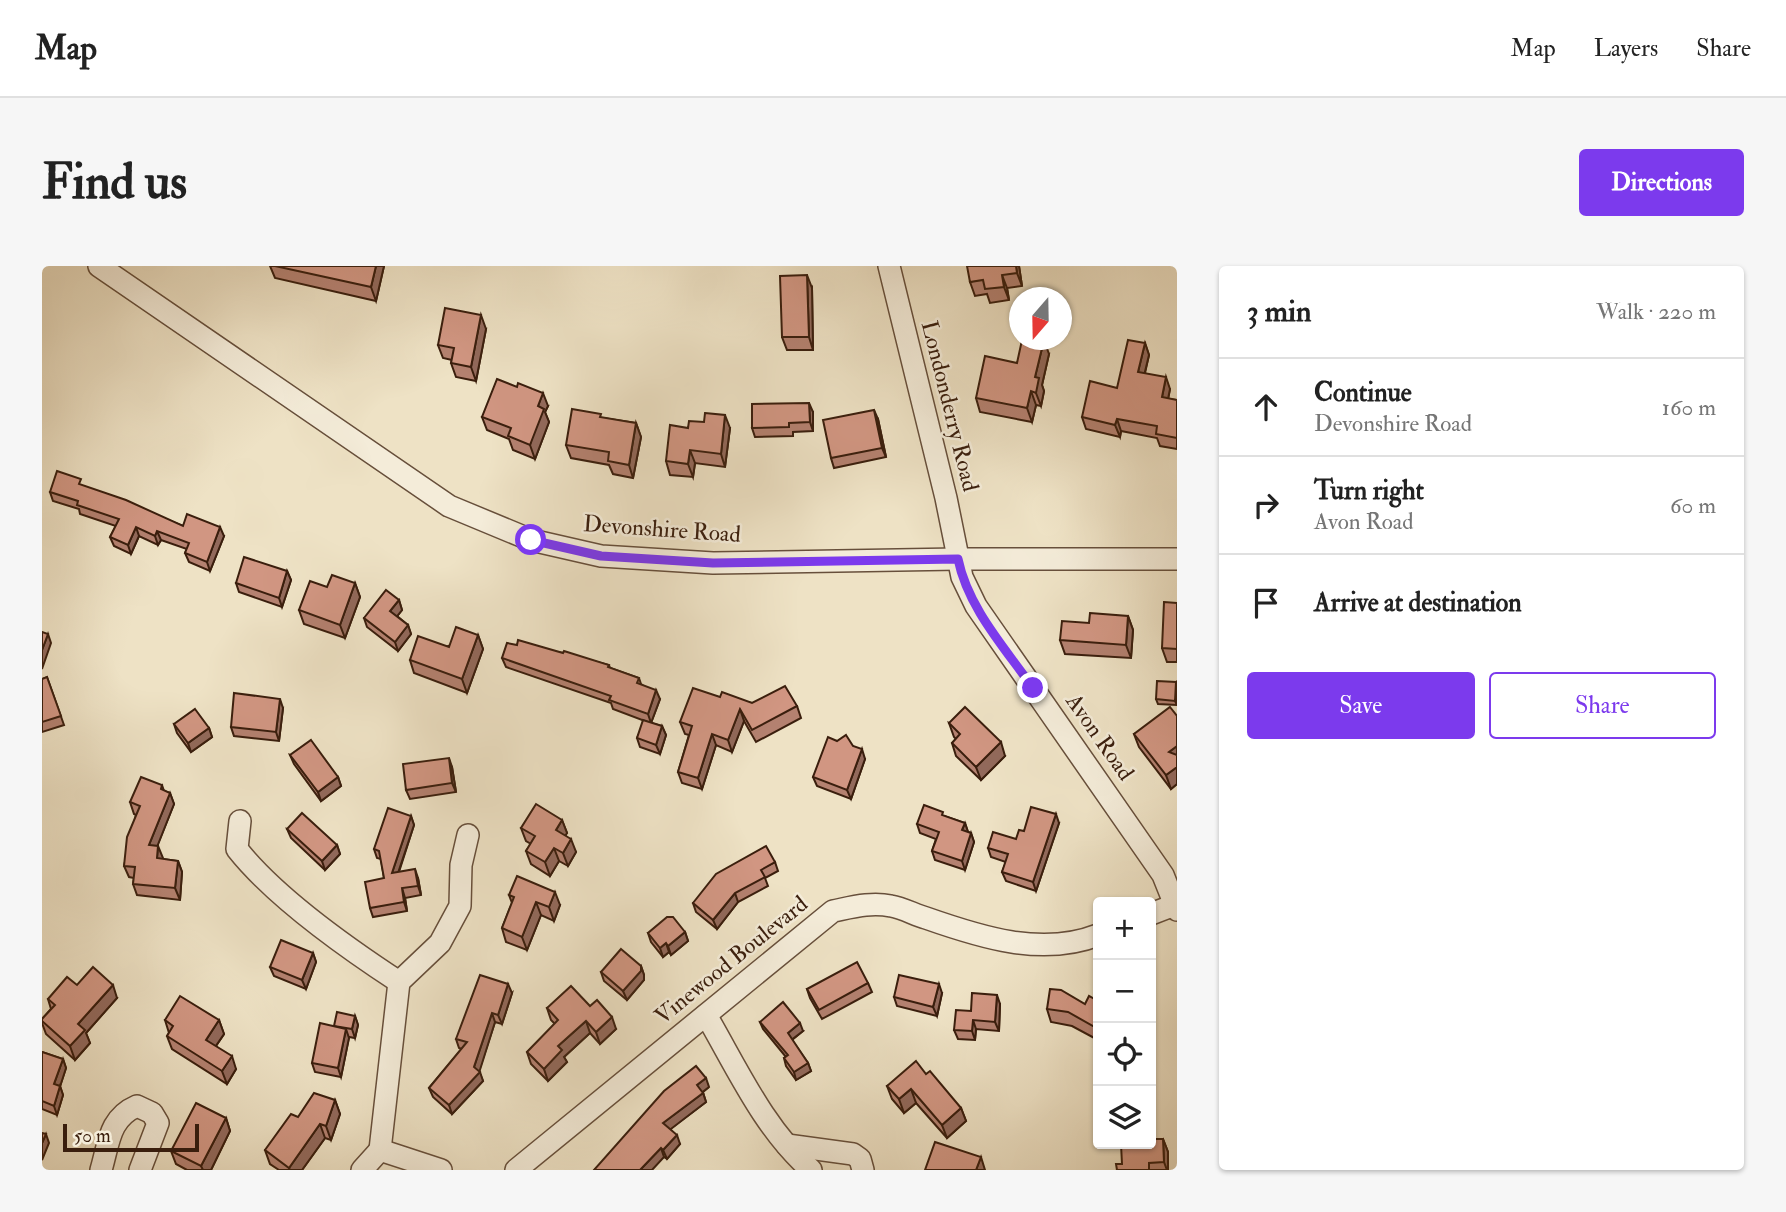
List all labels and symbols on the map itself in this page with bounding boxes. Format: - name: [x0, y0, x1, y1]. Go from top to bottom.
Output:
- north arrow: [1009, 287, 1072, 350]
- street label: Londonderry Road: [915, 318, 985, 494]
- street label: Devonshire Road: [582, 509, 742, 549]
- route start: [515, 524, 546, 555]
- route end: [1017, 672, 1048, 703]
- street label: Avon Road: [1059, 687, 1140, 786]
- street label: Vinewood Boulevard: [649, 889, 813, 1031]
- scale bar: [63, 1121, 200, 1153]

